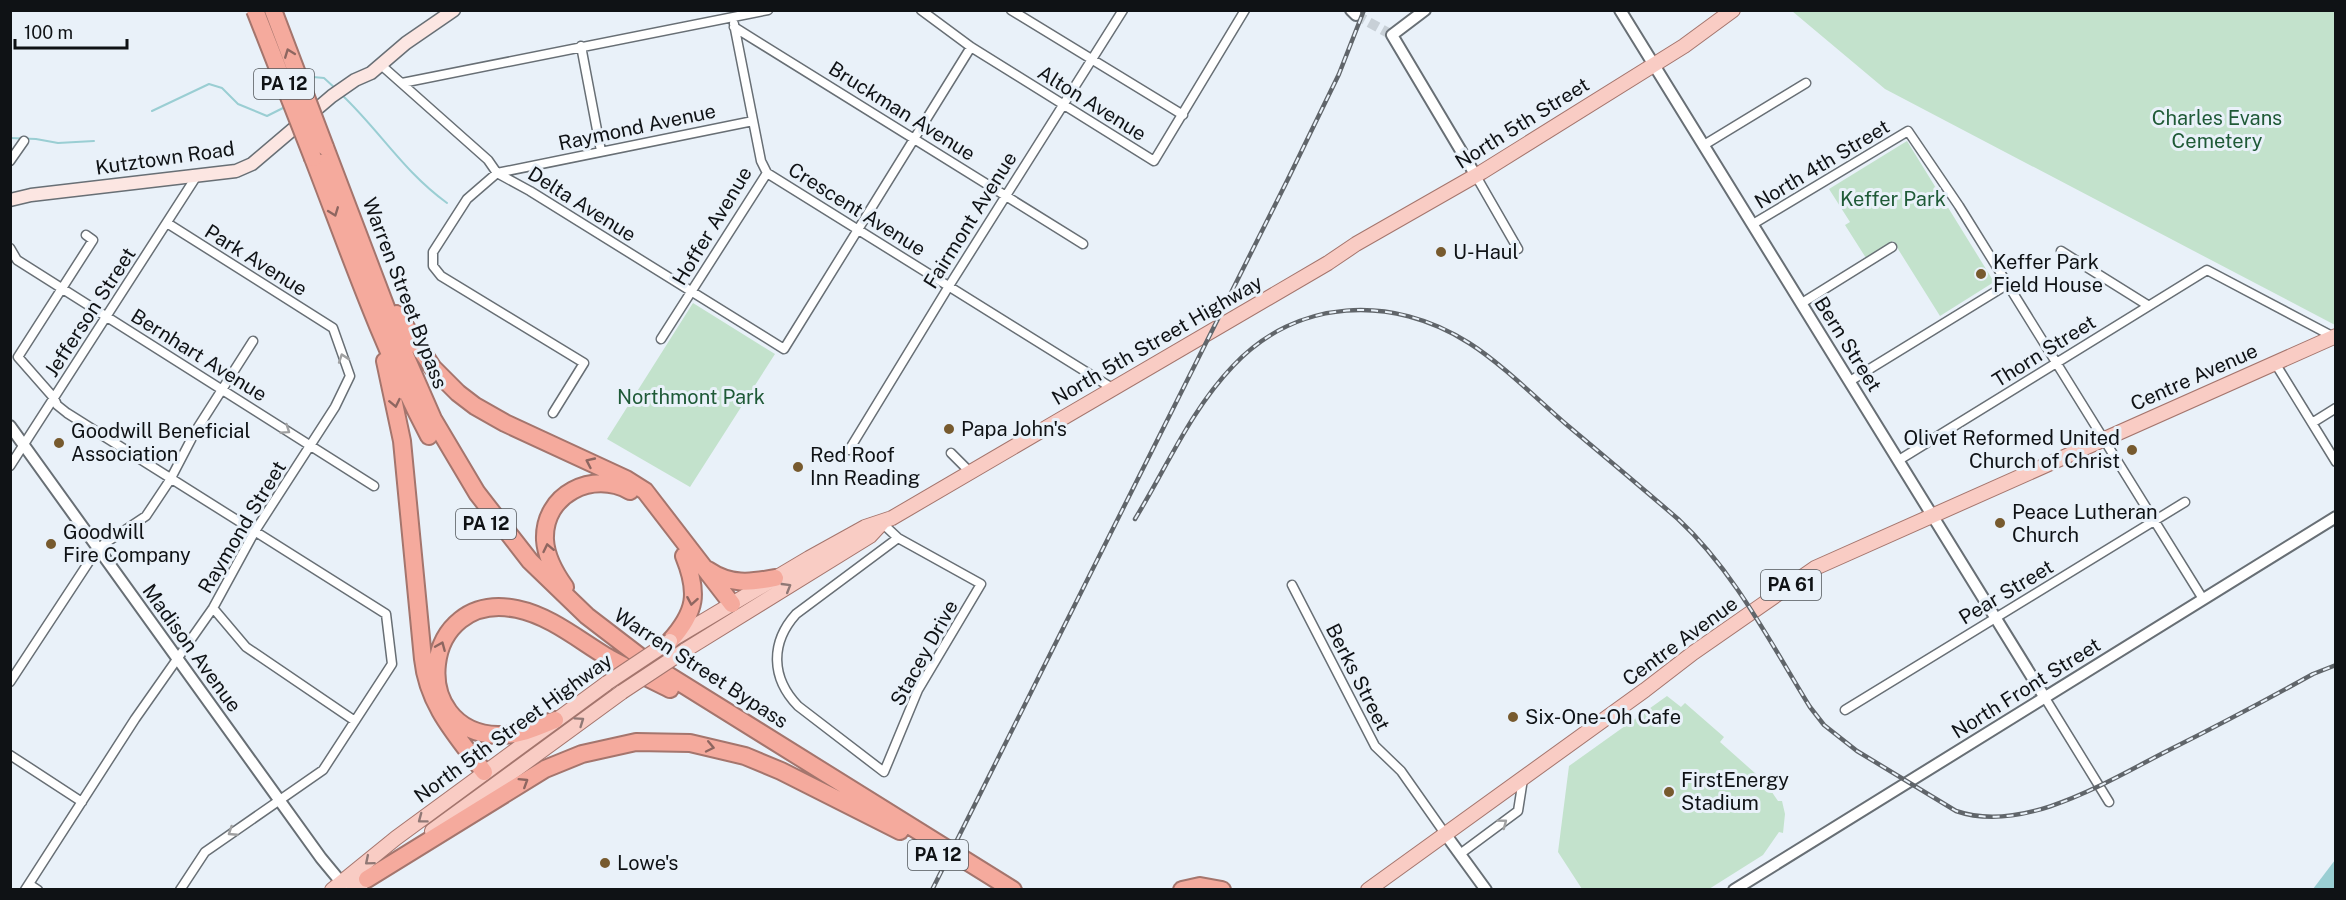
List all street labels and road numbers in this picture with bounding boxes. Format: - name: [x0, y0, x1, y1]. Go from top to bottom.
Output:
- street label: Bruckman Avenue: [824, 56, 980, 166]
- street label: Alton Avenue: [1033, 60, 1151, 146]
- road number: PA 12: [254, 69, 314, 99]
- street label: North 5th Street: [1451, 72, 1593, 174]
- street label: Raymond Avenue: [556, 99, 718, 155]
- street label: North 4th Street: [1750, 114, 1894, 214]
- street label: Kutztown Road: [94, 136, 236, 180]
- street label: Fairmont Avenue: [918, 147, 1022, 293]
- street label: Crescent Avenue: [784, 157, 930, 261]
- street label: Delta Avenue: [524, 161, 640, 247]
- street label: Hoffer Avenue: [667, 162, 757, 290]
- street label: Warren Street Bypass: [357, 194, 453, 392]
- street label: Park Avenue: [200, 219, 312, 301]
- street label: Jefferson Street: [39, 243, 141, 381]
- street label: North 5th Street Highway: [1048, 270, 1267, 410]
- street label: Bern Street: [1809, 292, 1887, 396]
- street label: Bernhart Avenue: [127, 304, 271, 406]
- street label: Thorn Street: [1988, 310, 2100, 392]
- street label: Centre Avenue: [2127, 338, 2261, 416]
- street label: Raymond Street: [193, 456, 291, 598]
- road number: PA 12: [456, 509, 516, 539]
- street label: Pear Street: [1954, 554, 2058, 630]
- road number: PA 61: [1761, 570, 1821, 600]
- street label: Madison Avenue: [138, 579, 246, 717]
- street label: Centre Avenue: [1618, 591, 1742, 691]
- street label: Stacey Drive: [885, 596, 963, 710]
- street label: Warren Street Bypass: [609, 603, 793, 733]
- street label: Berks Street: [1321, 619, 1395, 735]
- street label: North Front Street: [1947, 633, 2105, 743]
- street label: North 5th Street Highway: [409, 648, 617, 808]
- road number: PA 12: [908, 840, 968, 870]

